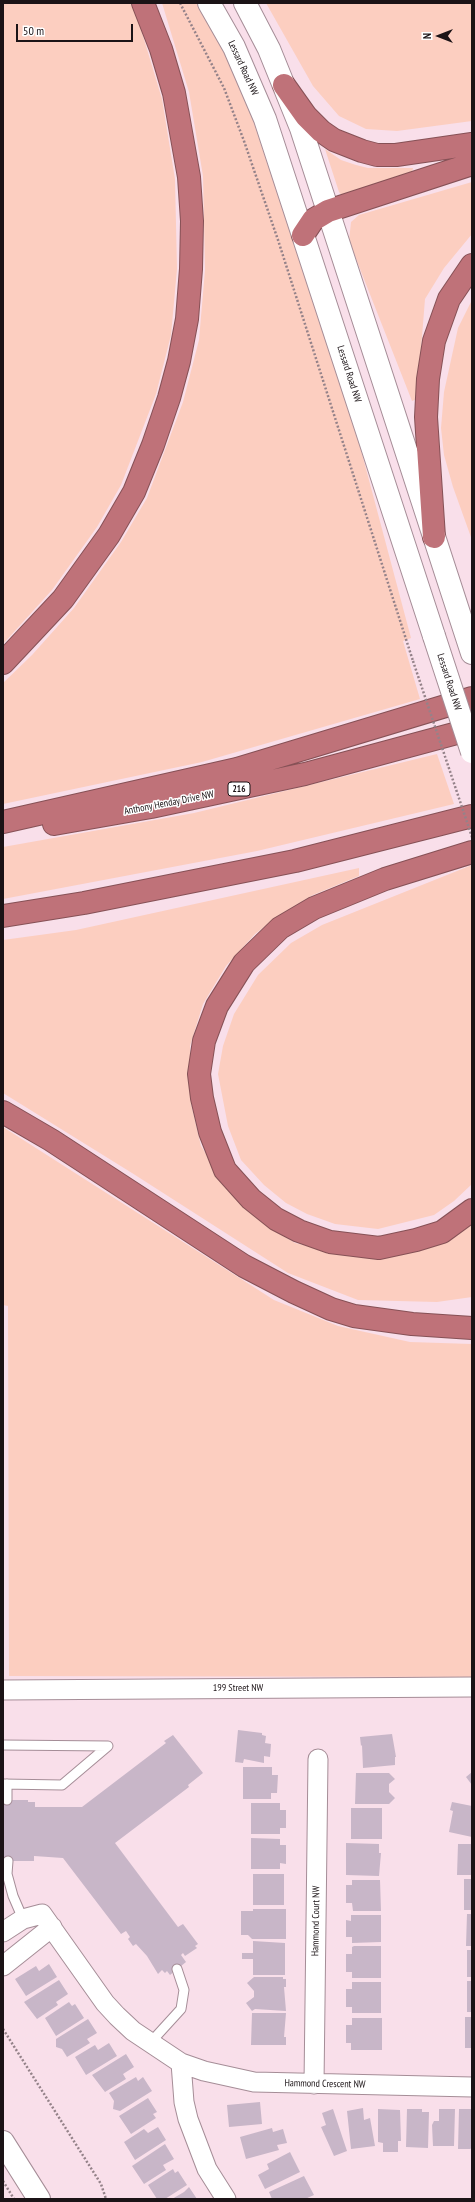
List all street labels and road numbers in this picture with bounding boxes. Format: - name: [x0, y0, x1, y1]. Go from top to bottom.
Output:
- street label: Lessard Road NW: [225, 39, 261, 97]
- street label: Lessard Road NW: [334, 344, 364, 404]
- street label: Lessard Road NW: [434, 652, 464, 712]
- road number: 216: [228, 782, 250, 796]
- street label: Anthony Henday Drive NW: [123, 788, 215, 818]
- street label: 199 Street NW: [213, 1682, 263, 1694]
- street label: Hammond Court NW: [309, 1886, 323, 1956]
- street label: Hammond Crescent NW: [284, 2077, 366, 2091]

